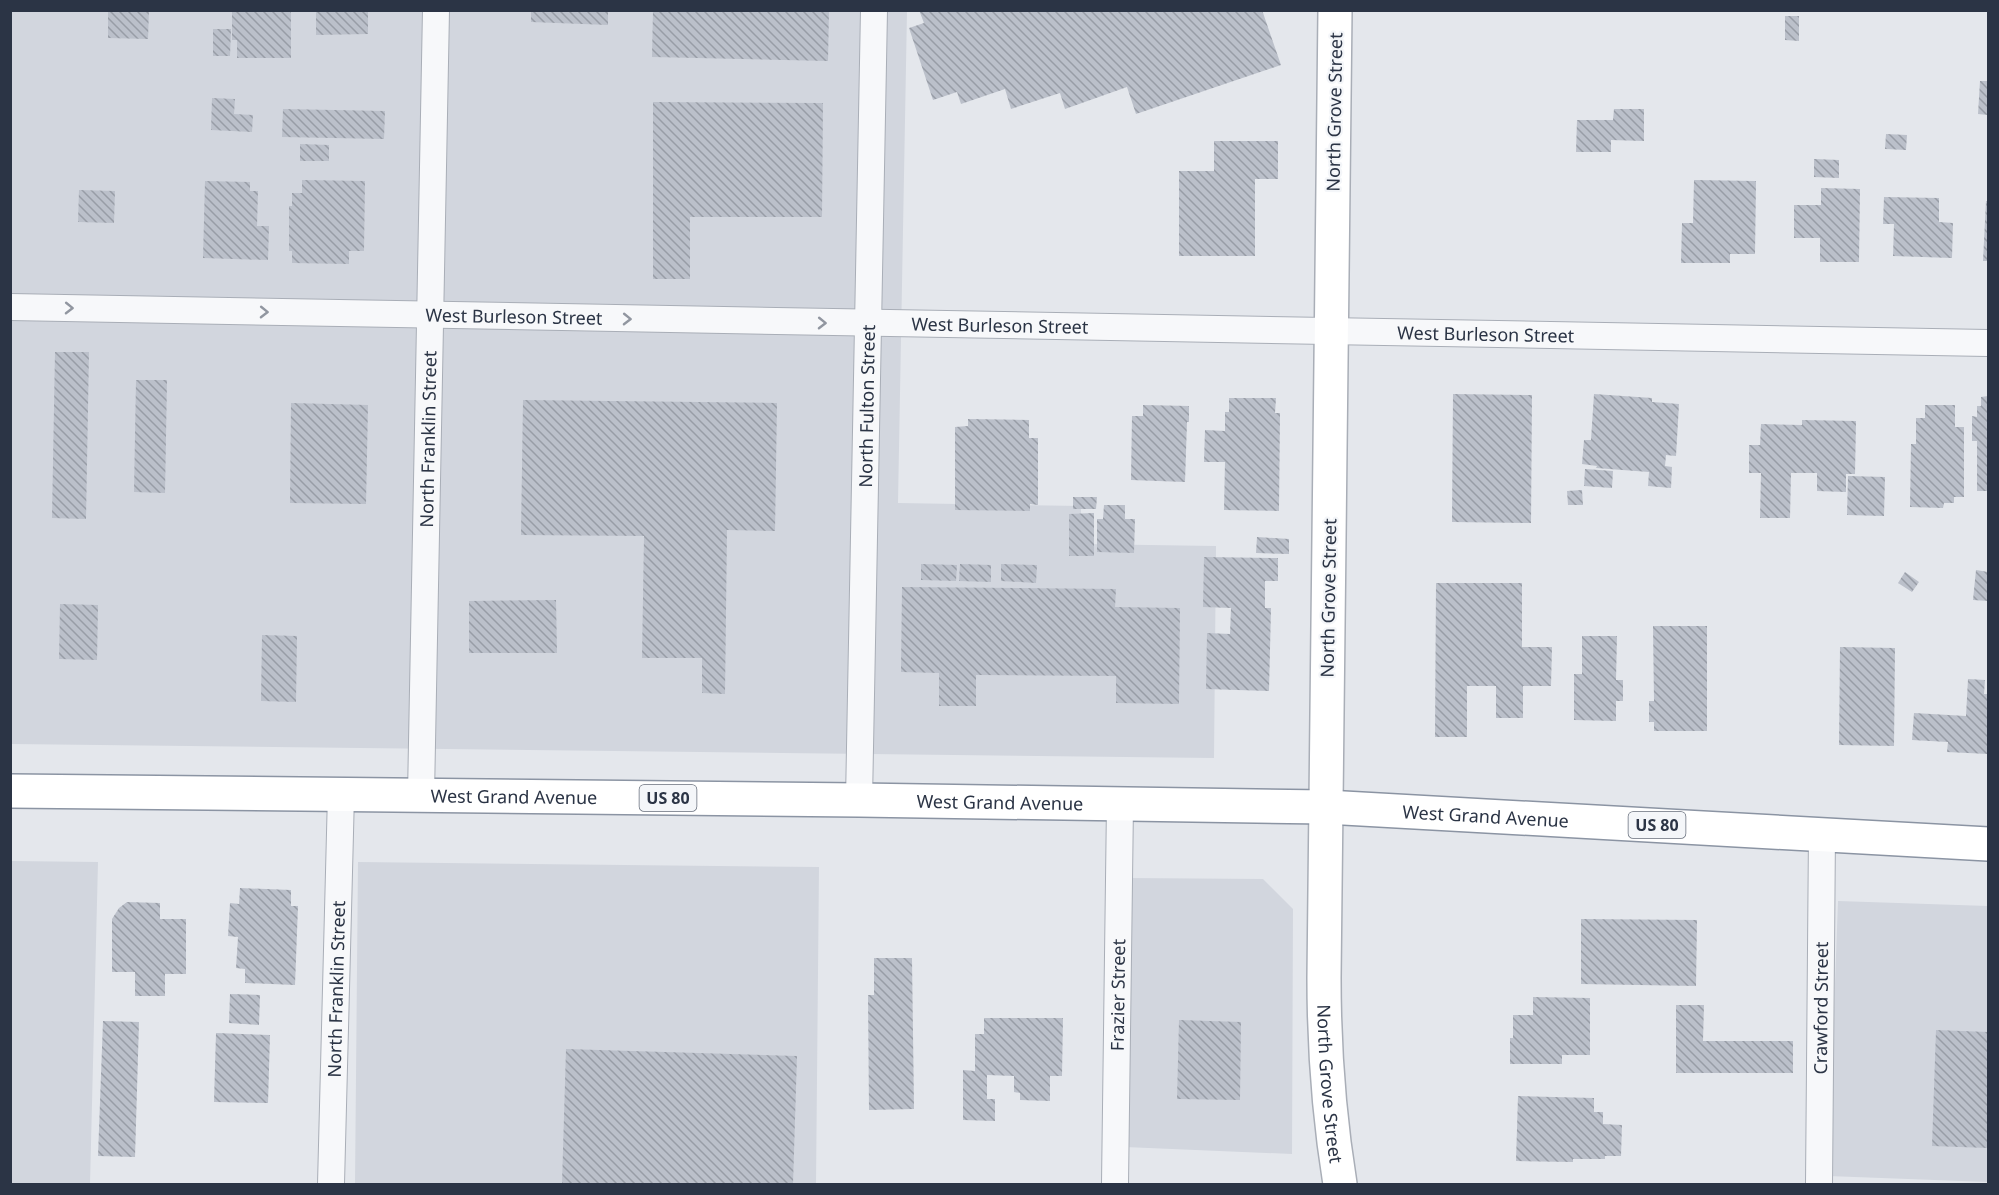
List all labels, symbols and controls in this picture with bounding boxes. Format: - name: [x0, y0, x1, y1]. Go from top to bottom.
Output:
- street label: North Grove Street: [1321, 32, 1347, 192]
- one-way arrow: [64, 302, 73, 314]
- street label: West Burleson Street: [425, 303, 603, 330]
- one-way arrow: [259, 306, 268, 318]
- street label: West Burleson Street: [911, 311, 1089, 339]
- one-way arrow: [622, 313, 631, 325]
- one-way arrow: [817, 316, 826, 329]
- street label: West Burleson Street: [1397, 320, 1575, 347]
- street label: North Fulton Street: [853, 324, 880, 488]
- street label: North Franklin Street: [414, 350, 441, 528]
- street label: North Grove Street: [1315, 518, 1341, 678]
- street label: West Grand Avenue: [430, 783, 597, 809]
- road number: US 80: [640, 785, 696, 811]
- street label: West Grand Avenue: [916, 789, 1083, 815]
- street label: West Grand Avenue: [1402, 799, 1570, 833]
- road number: US 80: [1628, 812, 1686, 838]
- street label: North Franklin Street: [322, 900, 350, 1078]
- street label: Frazier Street: [1105, 938, 1130, 1051]
- street label: Crawford Street: [1808, 941, 1833, 1075]
- street label: North Grove Street: [1312, 1004, 1349, 1165]

